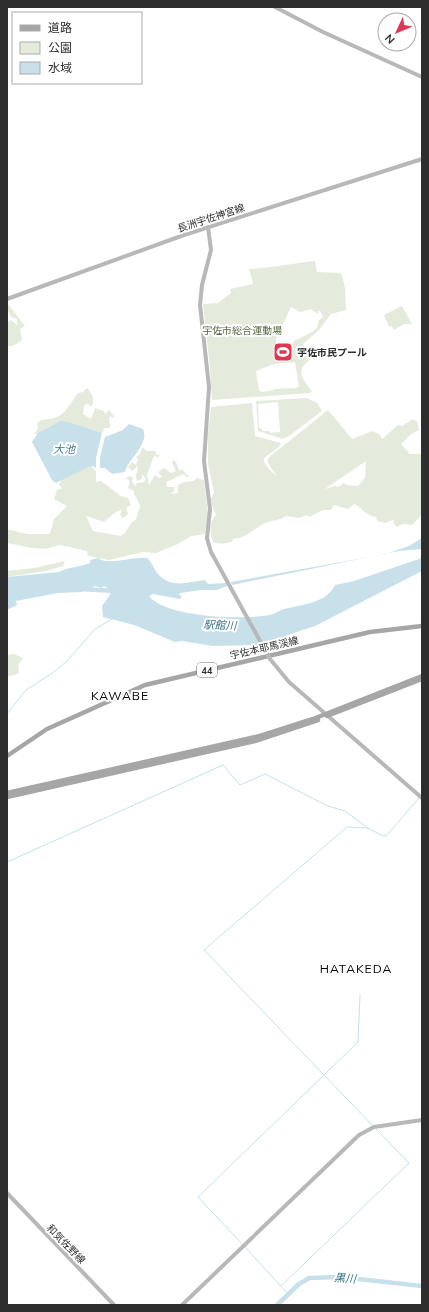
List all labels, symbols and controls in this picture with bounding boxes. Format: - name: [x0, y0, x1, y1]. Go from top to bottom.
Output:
- legend: [12, 12, 142, 84]
- north arrow: [377, 12, 417, 52]
- text: 道路: [48, 20, 72, 35]
- text: N: [382, 31, 398, 47]
- text: 公園: [48, 40, 72, 55]
- text: 水域: [48, 60, 72, 75]
- street label: 長洲宇佐神宮線: [176, 201, 246, 235]
- park label: 宇佐市総合運動場: [202, 324, 282, 337]
- sports icon: 宇佐市民プール: [272, 341, 294, 363]
- place label: 宇佐市民プール: [297, 346, 367, 359]
- water label: 大池: [53, 442, 76, 456]
- water label: 駅館川: [203, 617, 238, 633]
- street label: 宇佐本耶馬渓線: [228, 634, 300, 662]
- road number: 44: [197, 663, 217, 677]
- district label: KAWABE: [91, 688, 149, 703]
- district label: HATAKEDA: [320, 961, 392, 976]
- street label: 和気佐野線: [44, 1222, 88, 1266]
- water label: 黒川: [334, 1270, 357, 1286]

